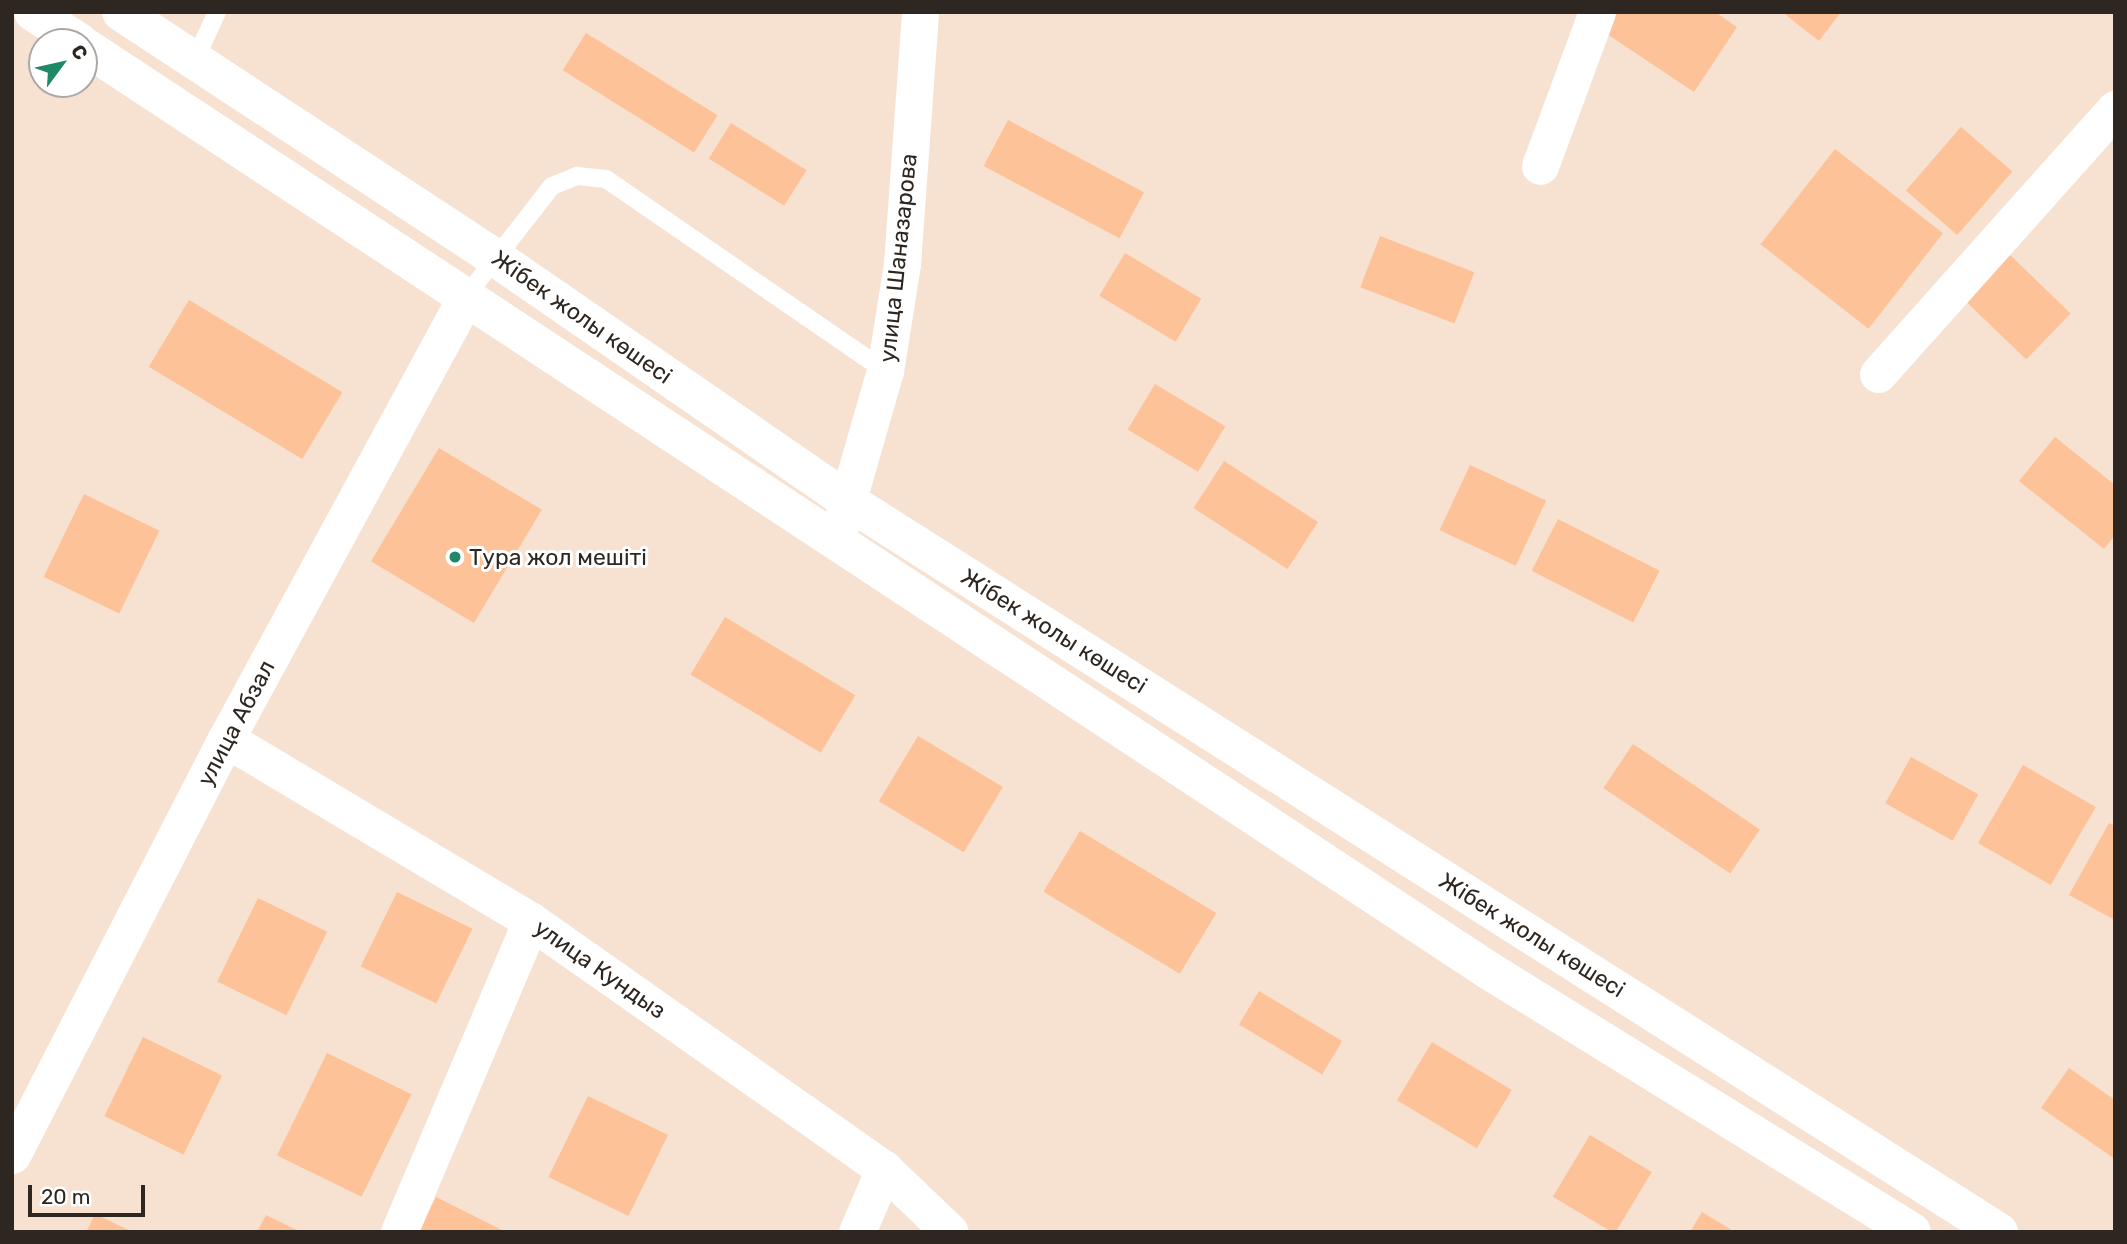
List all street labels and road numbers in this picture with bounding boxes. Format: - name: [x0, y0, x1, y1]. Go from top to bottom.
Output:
- street label: улица Шаназарова: [873, 152, 923, 364]
- street label: Жібек жолы көшесі: [486, 244, 678, 390]
- street label: Жібек жолы көшесі: [956, 563, 1152, 699]
- street label: улица Абзал: [191, 655, 281, 791]
- street label: Жібек жолы көшесі: [1434, 867, 1630, 1003]
- street label: улица Кундыз: [529, 914, 671, 1024]

